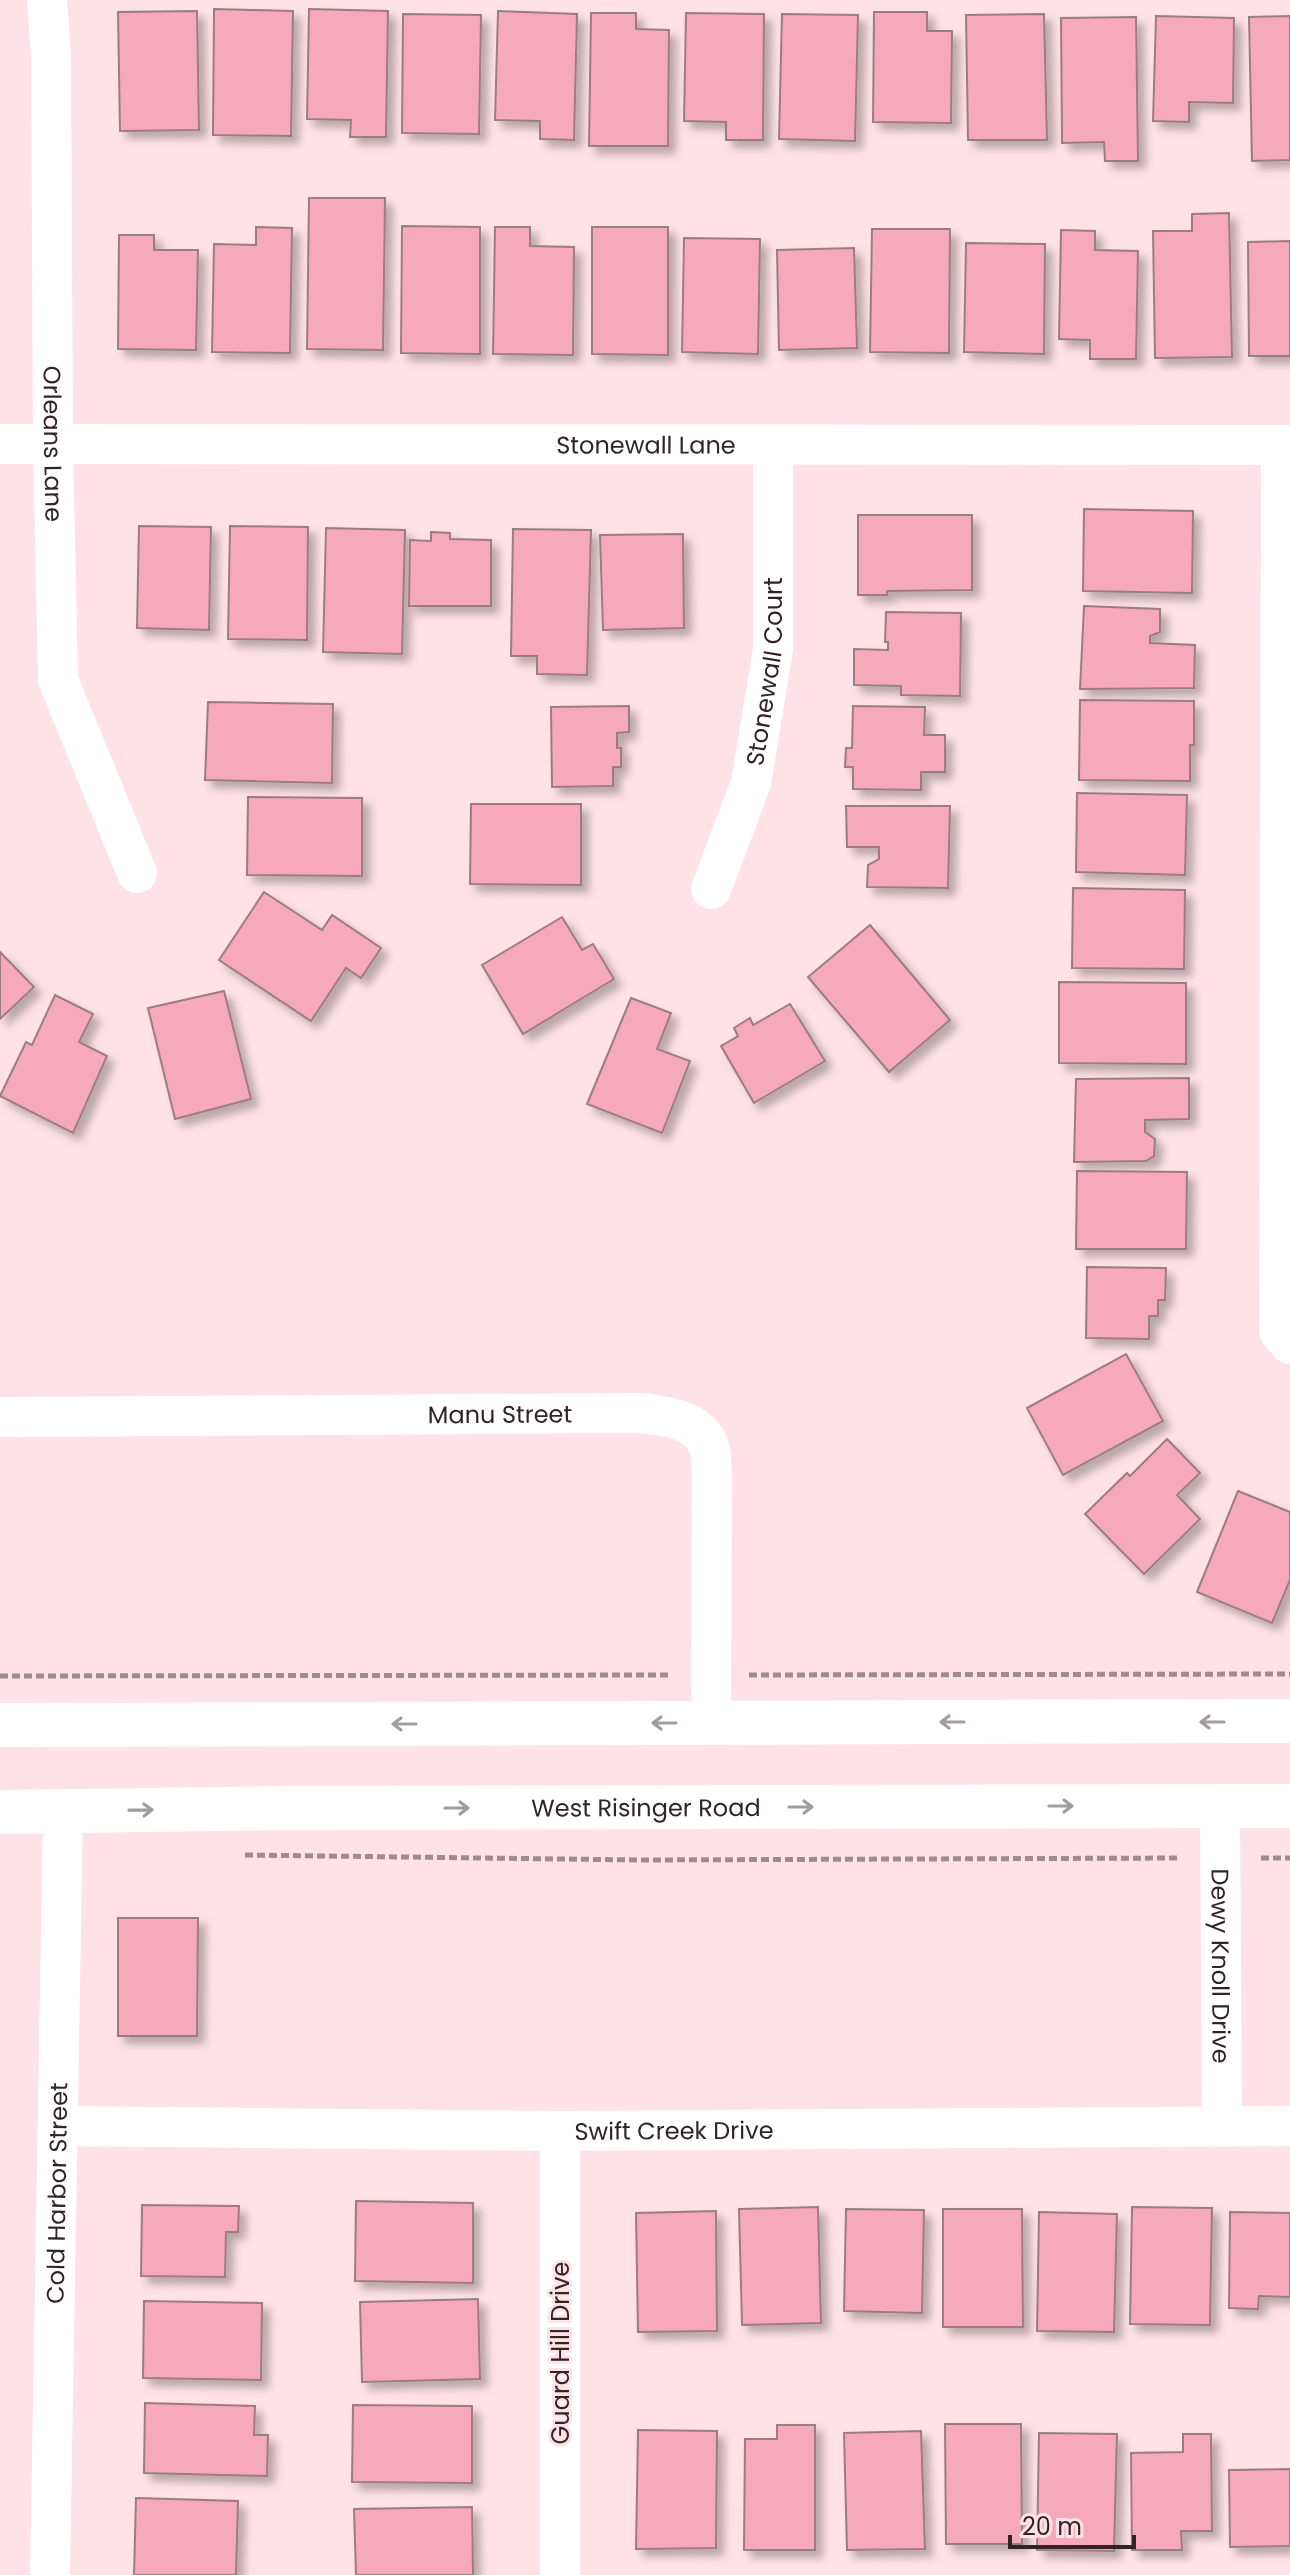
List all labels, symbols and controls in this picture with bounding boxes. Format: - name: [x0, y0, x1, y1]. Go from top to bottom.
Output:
- street label: Orleans Lane: [36, 366, 71, 522]
- street label: Stonewall Lane: [556, 428, 736, 461]
- street label: Stonewall Court: [738, 577, 790, 768]
- street label: Manu Street: [428, 1397, 572, 1431]
- one-way arrow: [939, 1714, 966, 1730]
- one-way arrow: [1199, 1714, 1226, 1730]
- one-way arrow: [651, 1715, 678, 1731]
- one-way arrow: [391, 1716, 418, 1732]
- street label: West Risinger Road: [531, 1791, 761, 1824]
- one-way arrow: [787, 1799, 814, 1815]
- one-way arrow: [1047, 1799, 1074, 1814]
- one-way arrow: [443, 1800, 470, 1816]
- one-way arrow: [127, 1802, 154, 1817]
- street label: Dewy Knoll Drive: [1204, 1868, 1238, 2064]
- street label: Cold Harbor Street: [38, 2082, 75, 2304]
- street label: Swift Creek Drive: [574, 2113, 774, 2147]
- street label: Guard Hill Drive: [544, 2262, 577, 2444]
- scale bar: [1010, 2499, 1134, 2549]
- text: 20 m: [1022, 2510, 1082, 2543]

